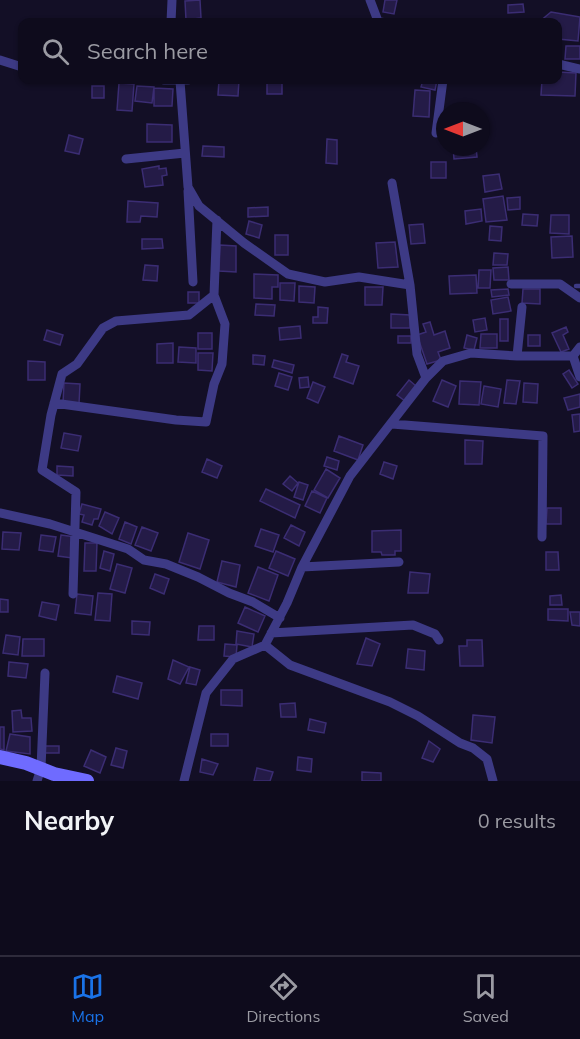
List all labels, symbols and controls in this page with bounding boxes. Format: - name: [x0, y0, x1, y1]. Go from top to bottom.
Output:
- search box: [18, 18, 562, 84]
- icon: search: [39, 35, 72, 68]
- text: Search here: [87, 37, 208, 65]
- north arrow: [436, 102, 490, 156]
- text: Nearby: [24, 804, 114, 837]
- text: 0 results: [478, 808, 556, 833]
- tab: Map: [71, 970, 104, 1026]
- tab: Directions: [246, 970, 320, 1026]
- tab: Saved: [463, 970, 509, 1026]

